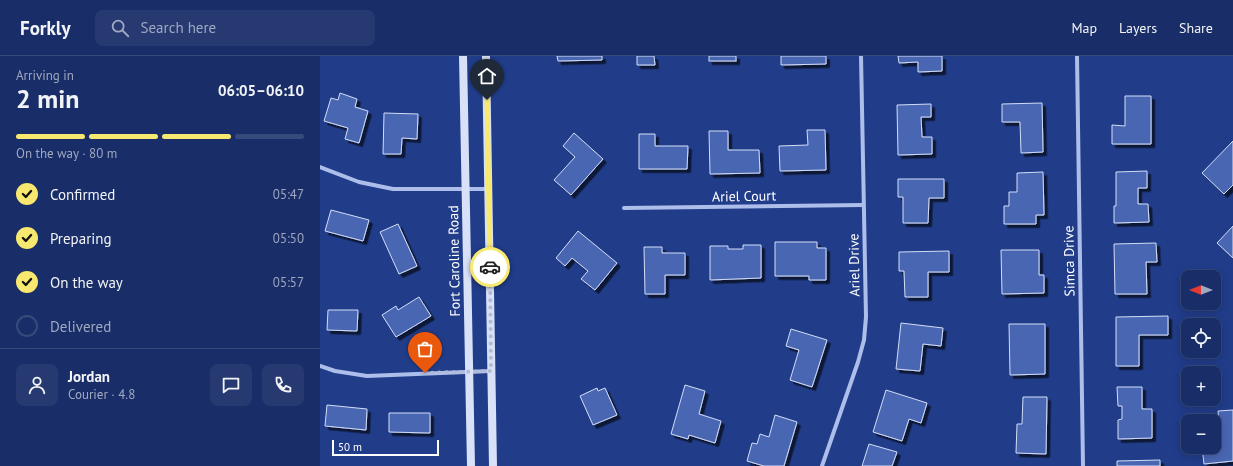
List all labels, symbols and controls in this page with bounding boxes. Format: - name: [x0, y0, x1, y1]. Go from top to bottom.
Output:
- search box: [95, 10, 375, 46]
- text: Forkly: [20, 16, 71, 40]
- icon: search: [109, 17, 131, 39]
- text: Search here: [141, 18, 216, 37]
- text: Map: [1071, 19, 1097, 37]
- text: Layers: [1119, 19, 1157, 37]
- text: Share: [1179, 19, 1213, 37]
- pin: [470, 59, 504, 100]
- icon: home: [476, 65, 498, 87]
- text: Arriving in: [16, 67, 74, 84]
- text: 06:05–06:10: [218, 81, 304, 100]
- text: 2 min: [16, 82, 79, 115]
- text: On the way · 80 m: [16, 145, 117, 162]
- icon: check: [16, 183, 38, 205]
- text: Confirmed: [50, 185, 115, 204]
- text: 05:47: [273, 186, 304, 203]
- street label: Ariel Court: [712, 186, 776, 206]
- street label: Fort Caroline Road: [444, 205, 464, 317]
- street label: Simca Drive: [1059, 225, 1079, 297]
- icon: check: [16, 227, 38, 249]
- text: Preparing: [50, 229, 112, 248]
- text: 05:50: [273, 230, 304, 247]
- street label: Ariel Drive: [844, 233, 864, 297]
- courier: [470, 247, 510, 287]
- icon: car: [479, 256, 501, 278]
- north arrow: [1181, 270, 1221, 310]
- map controls: [1181, 270, 1221, 454]
- icon: check: [16, 271, 38, 293]
- text: On the way: [50, 273, 123, 292]
- text: 05:57: [273, 274, 304, 291]
- text: Delivered: [50, 317, 111, 336]
- button: locate: [1181, 318, 1221, 358]
- pin: [408, 332, 442, 373]
- icon: bag: [414, 338, 436, 360]
- button: person: [16, 364, 58, 406]
- button: chat: [210, 364, 252, 406]
- button: phone: [262, 364, 304, 406]
- button: +: [1181, 366, 1221, 406]
- text: Jordan: [68, 367, 110, 386]
- text: Courier · 4.8: [68, 386, 135, 403]
- button: −: [1181, 414, 1221, 454]
- scale bar: [332, 438, 439, 457]
- text: 50 m: [338, 440, 362, 454]

